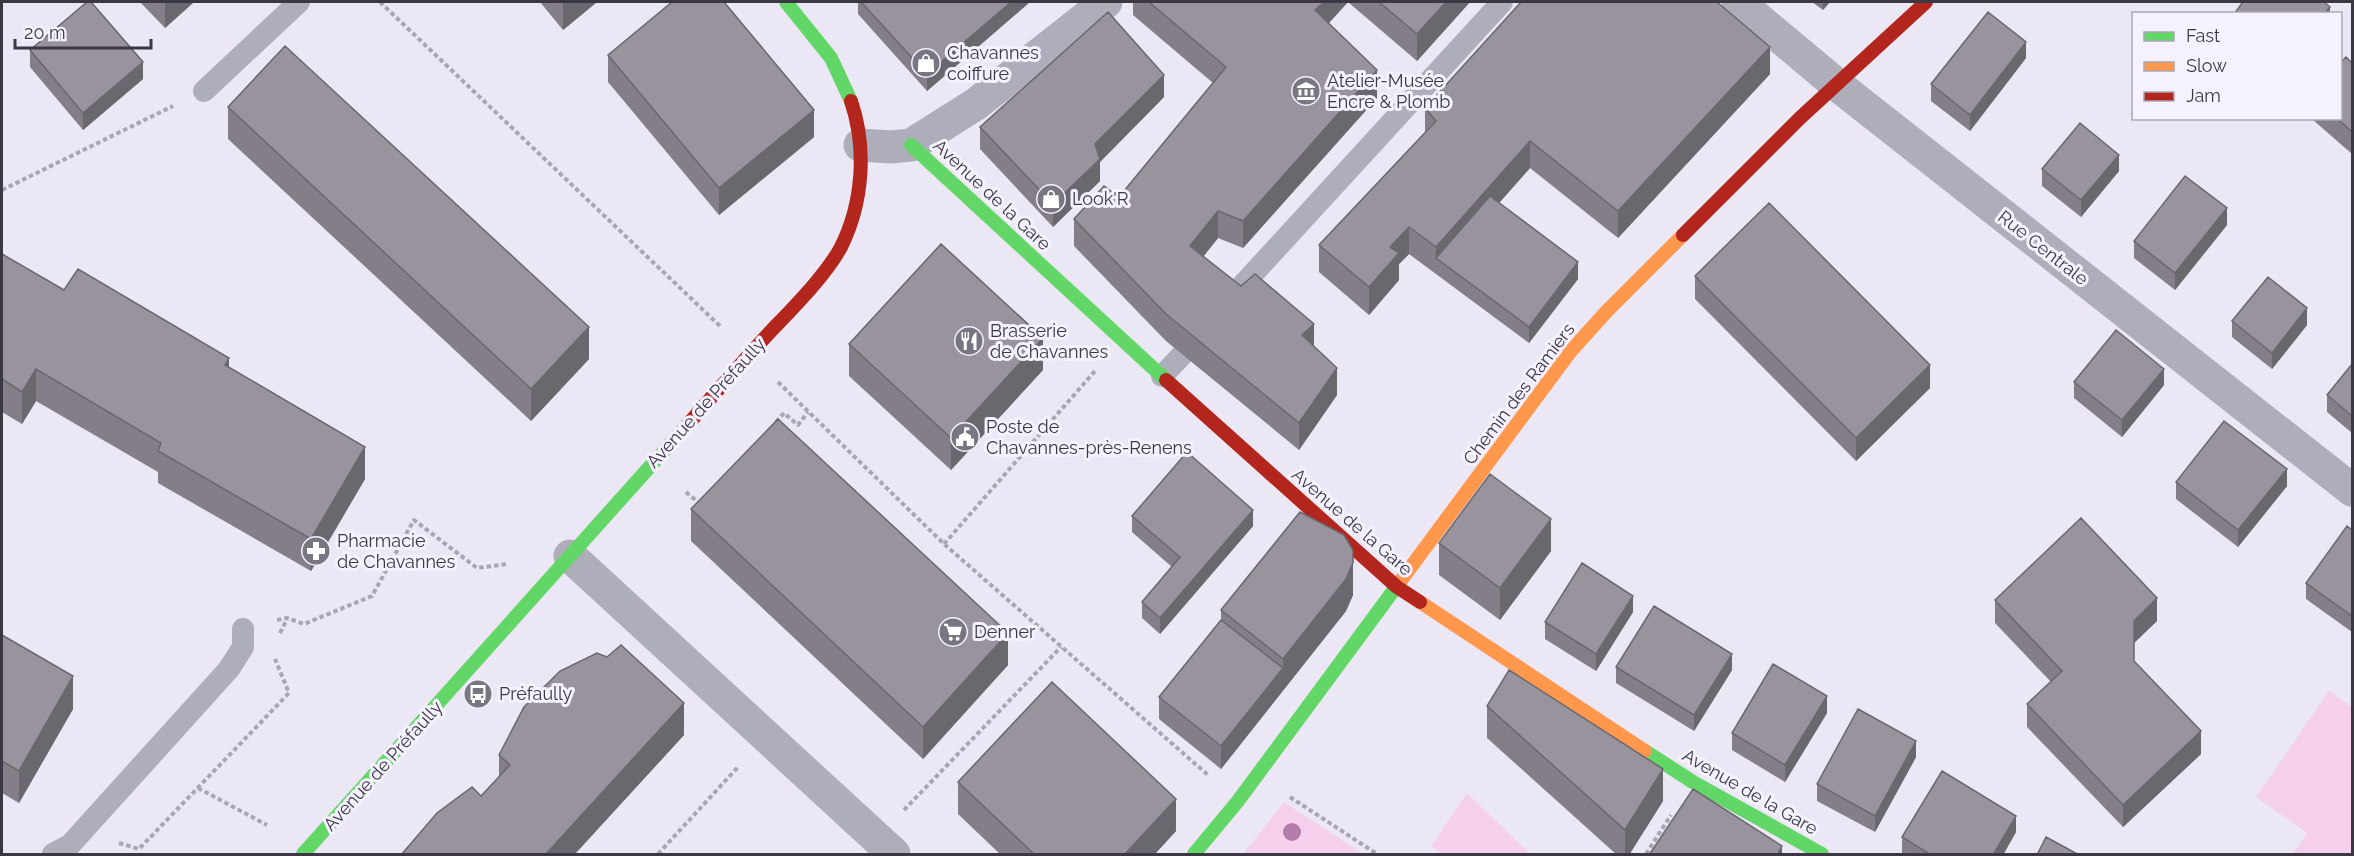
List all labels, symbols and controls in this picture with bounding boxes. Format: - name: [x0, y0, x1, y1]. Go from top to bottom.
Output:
- scale bar: [15, 12, 152, 50]
- legend: [2132, 12, 2342, 120]
- text: 20 m: [24, 22, 66, 43]
- text: Fast: [2186, 25, 2220, 46]
- place label: Chavannes coiffure: [947, 42, 1039, 84]
- shop icon: Chavannes coiffure: [910, 47, 942, 79]
- text: Slow: [2186, 55, 2227, 76]
- place label: Atelier-Musée Encre & Plomb: [1327, 70, 1450, 112]
- museum icon: Atelier-Musée Encre & Plomb: [1290, 75, 1322, 107]
- text: Jam: [2186, 85, 2221, 106]
- street label: Avenue de la Gare: [929, 135, 1056, 255]
- shop icon: Look'R: [1035, 183, 1067, 215]
- place label: Look'R: [1072, 188, 1129, 209]
- street label: Rue Centrale: [1994, 206, 2093, 290]
- street label: Chemin des Ramiers: [1459, 319, 1579, 468]
- place label: Brasserie de Chavannes: [990, 320, 1108, 362]
- restaurant icon: Brasserie de Chavannes: [953, 325, 985, 357]
- street label: Avenue de Préfaully: [642, 333, 770, 472]
- place label: Poste de Chavannes-près-Renens: [986, 416, 1192, 458]
- public building icon: Poste de Chavannes-près-Renens: [949, 421, 981, 453]
- street label: Avenue de la Gare: [1288, 464, 1417, 580]
- place label: Pharmacie de Chavannes: [337, 530, 455, 572]
- pharmacy icon: Pharmacie de Chavannes: [300, 535, 332, 567]
- supermarket icon: Denner: [937, 616, 969, 648]
- place label: Denner: [974, 621, 1036, 642]
- bus stop icon: Préfaully: [462, 678, 494, 710]
- place label: Préfaully: [499, 683, 573, 704]
- street label: Avenue de Préfaully: [319, 696, 447, 835]
- street label: Avenue de la Gare: [1679, 744, 1822, 839]

